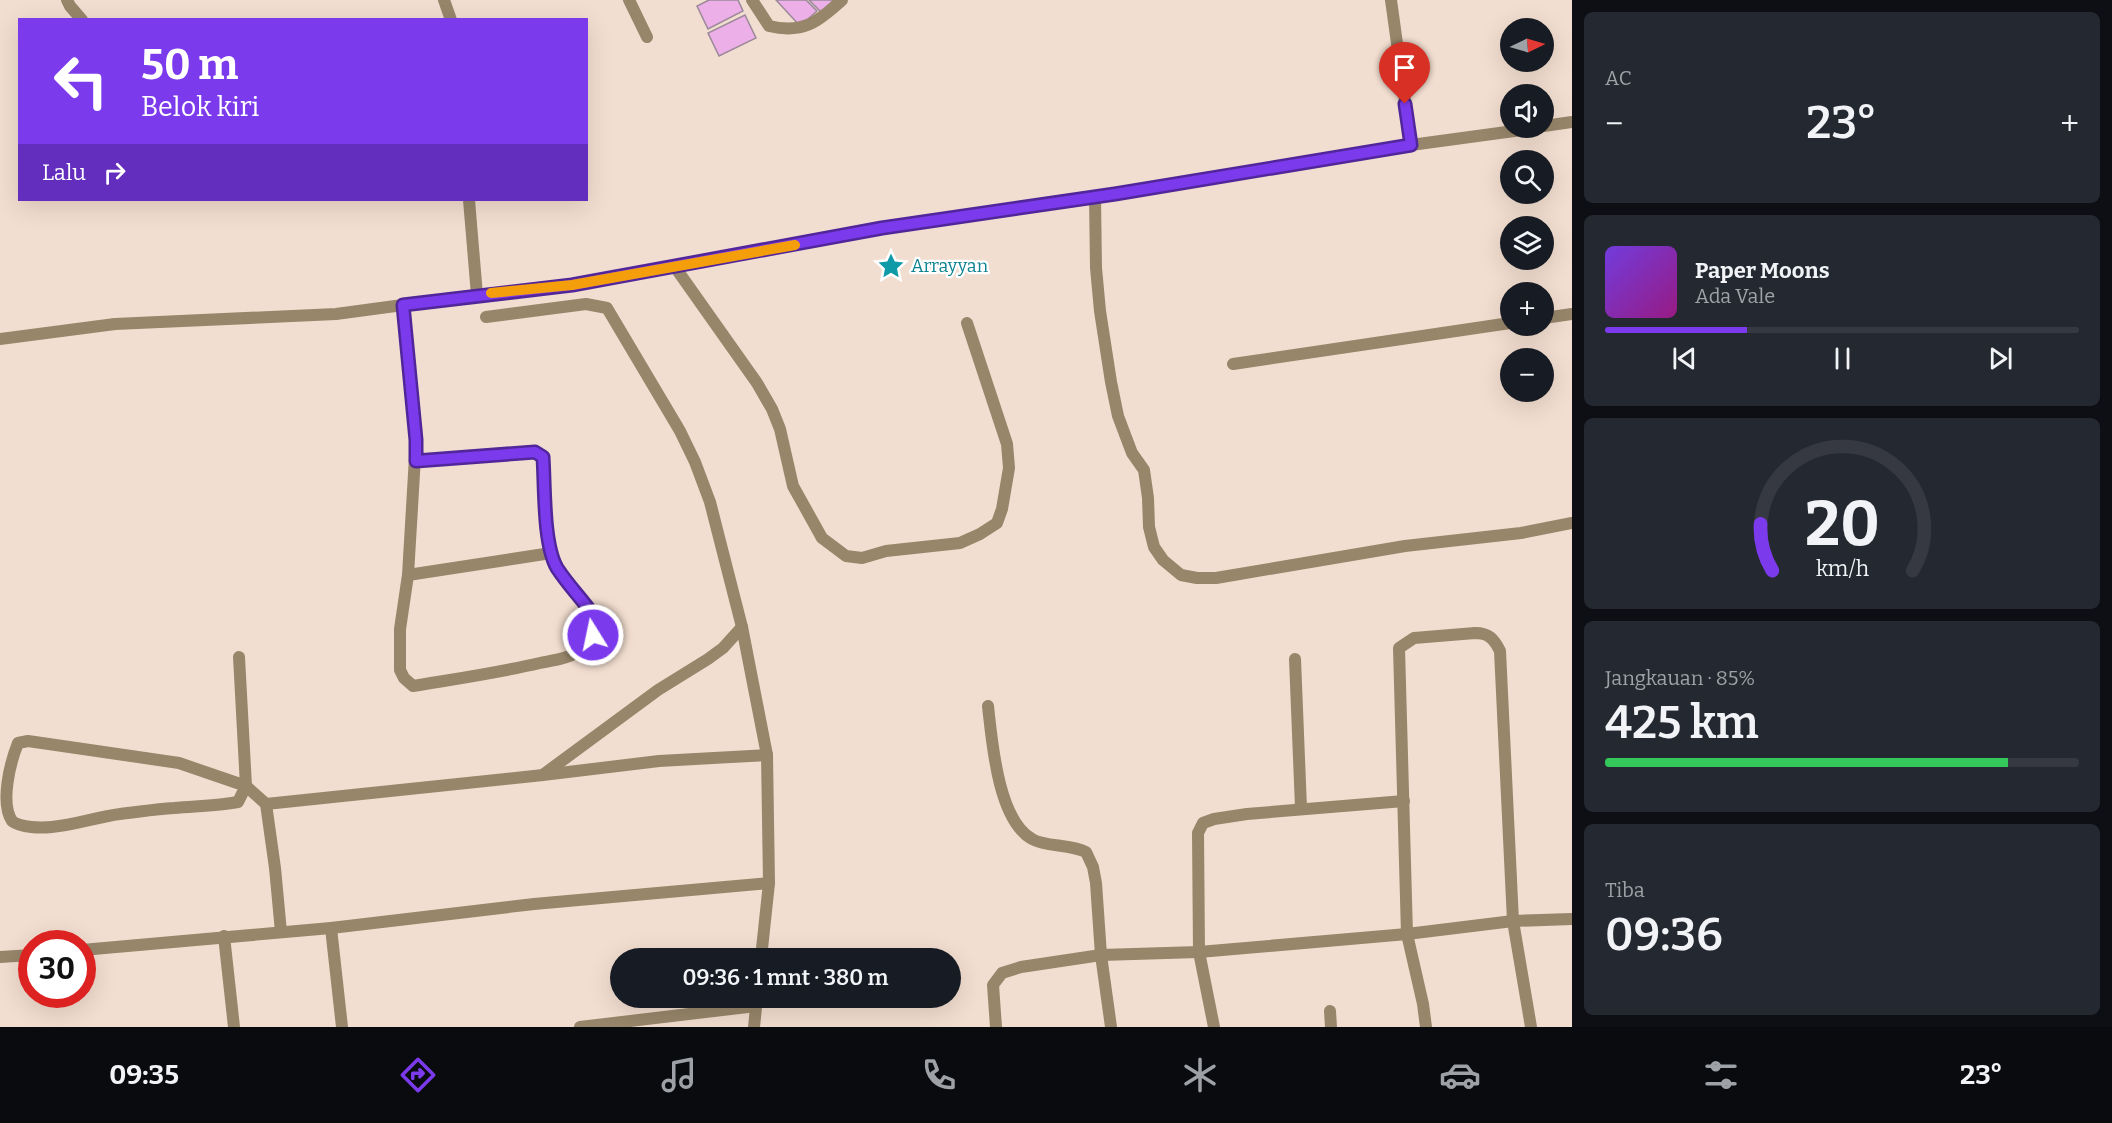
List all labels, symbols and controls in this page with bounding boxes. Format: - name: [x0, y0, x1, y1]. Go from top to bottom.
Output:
- north arrow: [1500, 18, 1554, 72]
- map controls: [1500, 18, 1554, 402]
- text: 50 m: [141, 40, 238, 90]
- icon: left: [42, 42, 120, 120]
- pin: [1379, 42, 1430, 104]
- icon: arrive: [1388, 51, 1421, 84]
- text: AC: [1605, 66, 1632, 90]
- button: sound: [1500, 84, 1554, 138]
- text: Belok kiri: [141, 91, 259, 123]
- text: 23°: [1806, 96, 1877, 150]
- text: −: [1605, 104, 1623, 144]
- text: +: [2060, 104, 2079, 144]
- button: search: [1500, 150, 1554, 204]
- icon: right: [98, 156, 131, 189]
- text: Lalu: [42, 159, 86, 186]
- button: layers: [1500, 216, 1554, 270]
- place icon: Arrayyan: [876, 251, 906, 281]
- place label: Arrayyan: [911, 255, 989, 277]
- text: Paper Moons: [1695, 257, 1830, 284]
- button: +: [1500, 282, 1554, 336]
- text: Ada Vale: [1695, 284, 1775, 308]
- icon: previous: [1668, 342, 1701, 375]
- icon: pause: [1826, 342, 1859, 375]
- icon: next: [1984, 342, 2017, 375]
- button: −: [1500, 348, 1554, 402]
- text: 20: [1805, 487, 1879, 562]
- text: km/h: [1815, 556, 1869, 582]
- position arrow: [561, 603, 625, 667]
- text: Jangkauan · 85%: [1605, 666, 1755, 690]
- text: 425 km: [1605, 696, 1759, 750]
- text: Tiba: [1605, 878, 1645, 902]
- text: 09:36: [1605, 908, 1723, 962]
- speed limit sign: 30: [18, 930, 96, 1008]
- text: 09:36 · 1 mnt · 380 m: [683, 964, 888, 991]
- icon: directions: [397, 1054, 439, 1096]
- icon: music: [658, 1054, 700, 1096]
- icon: phone: [918, 1054, 960, 1096]
- icon: climate: [1179, 1054, 1221, 1096]
- icon: car: [1439, 1054, 1481, 1096]
- icon: filters: [1700, 1054, 1742, 1096]
- text: 09:35: [109, 1059, 179, 1091]
- text: 23°: [1960, 1059, 2003, 1091]

